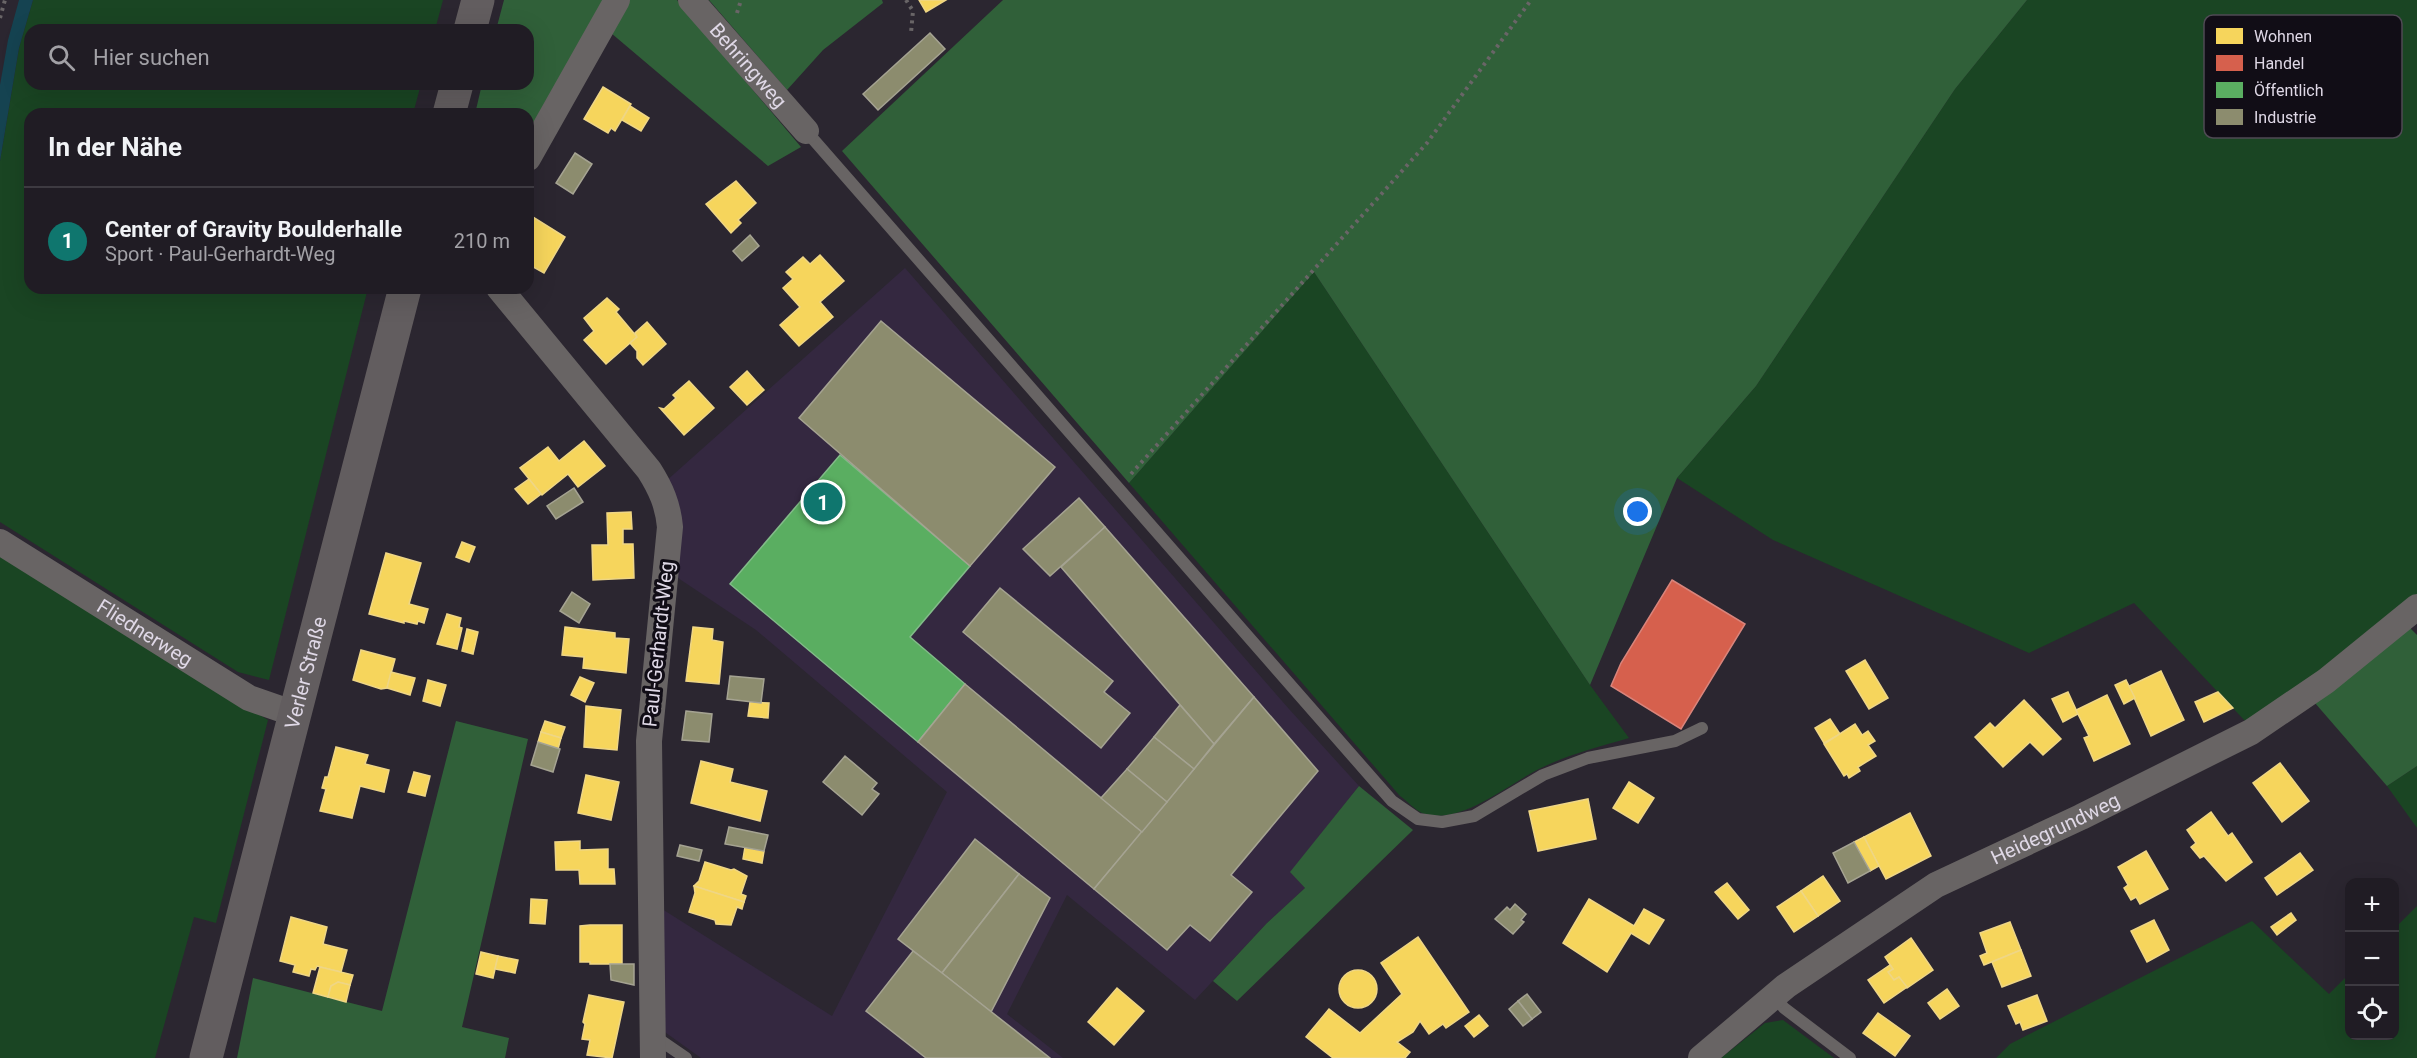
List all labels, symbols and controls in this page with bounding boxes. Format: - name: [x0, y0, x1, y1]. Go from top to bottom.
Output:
- legend: [2204, 15, 2402, 138]
- street label: Behringweg: [705, 18, 792, 113]
- search box: [24, 24, 534, 90]
- text: Wohnen: [2254, 27, 2312, 46]
- icon: search: [45, 41, 78, 74]
- text: Hier suchen: [93, 45, 210, 70]
- text: Handel: [2254, 54, 2304, 73]
- text: Öffentlich: [2254, 81, 2323, 100]
- text: Industrie: [2254, 108, 2316, 127]
- text: In der Nähe: [48, 132, 182, 162]
- text: Center of Gravity Boulderhalle: [105, 217, 402, 242]
- text: 1: [62, 229, 73, 253]
- text: 210 m: [454, 229, 510, 253]
- text: Sport · Paul-Gerhardt-Weg: [105, 242, 335, 266]
- pin: 1: [804, 480, 842, 524]
- your location: [1623, 497, 1652, 526]
- street label: Paul-Gerhardt-Weg: [637, 560, 679, 728]
- street label: Fliednerweg: [93, 594, 197, 672]
- street label: Verler Straße: [280, 614, 332, 731]
- street label: Heidegrundweg: [1987, 788, 2124, 870]
- map controls: [2345, 878, 2399, 1040]
- button: +: [2345, 878, 2399, 932]
- button: −: [2345, 932, 2399, 986]
- button: locate: [2345, 986, 2399, 1040]

